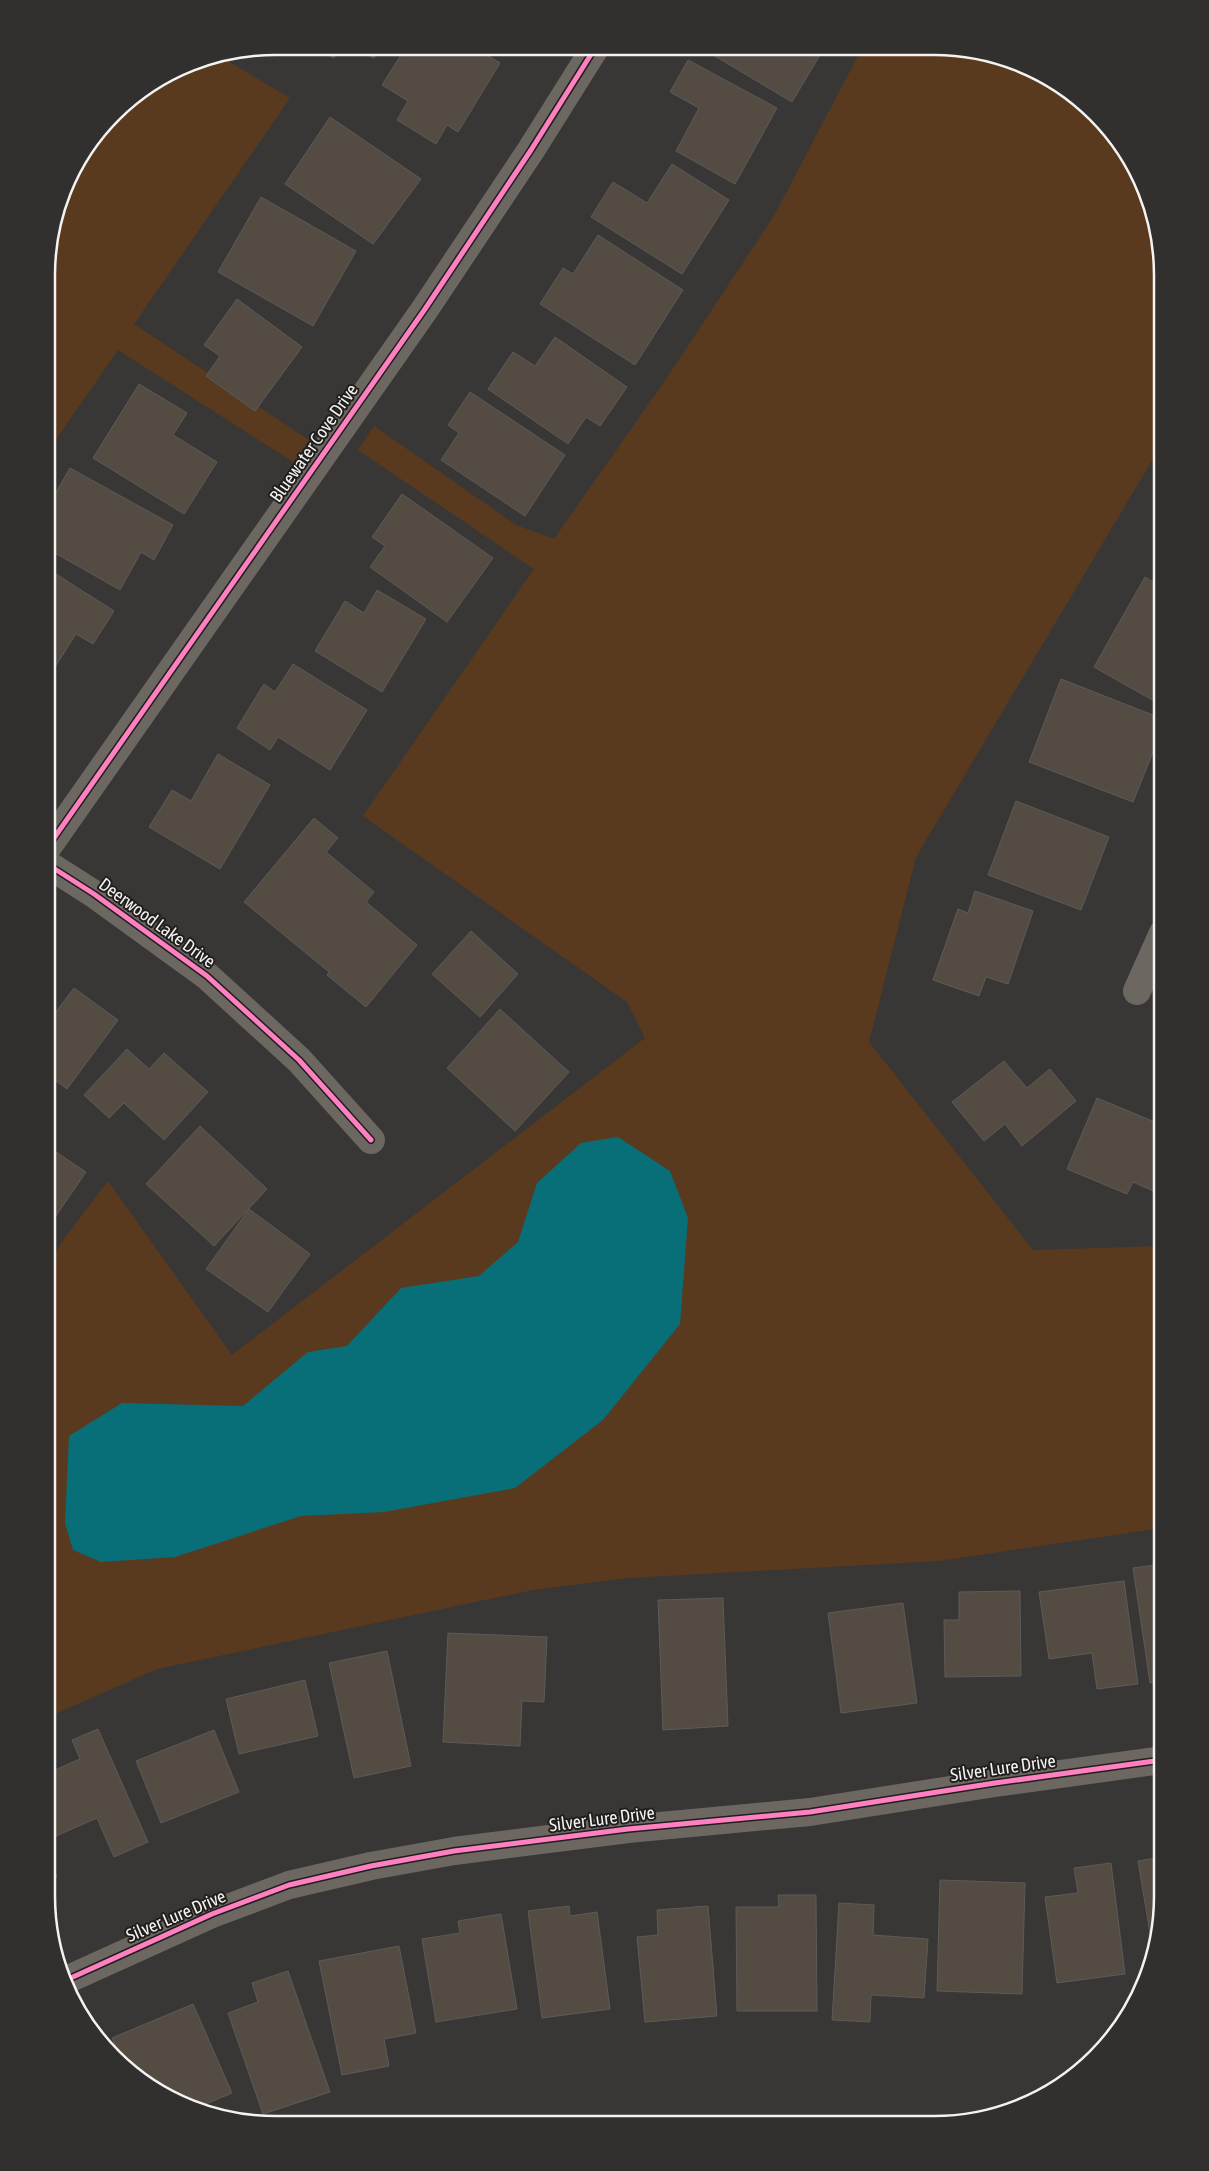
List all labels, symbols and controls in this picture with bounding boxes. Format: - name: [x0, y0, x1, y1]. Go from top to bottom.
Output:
- street label: Bluewater Cove Drive: [265, 380, 362, 506]
- street label: Deerwood Lake Drive: [95, 873, 220, 972]
- street label: Silver Lure Drive: [949, 1750, 1057, 1785]
- street label: Silver Lure Drive: [548, 1802, 656, 1835]
- street label: Silver Lure Drive: [123, 1885, 229, 1946]

